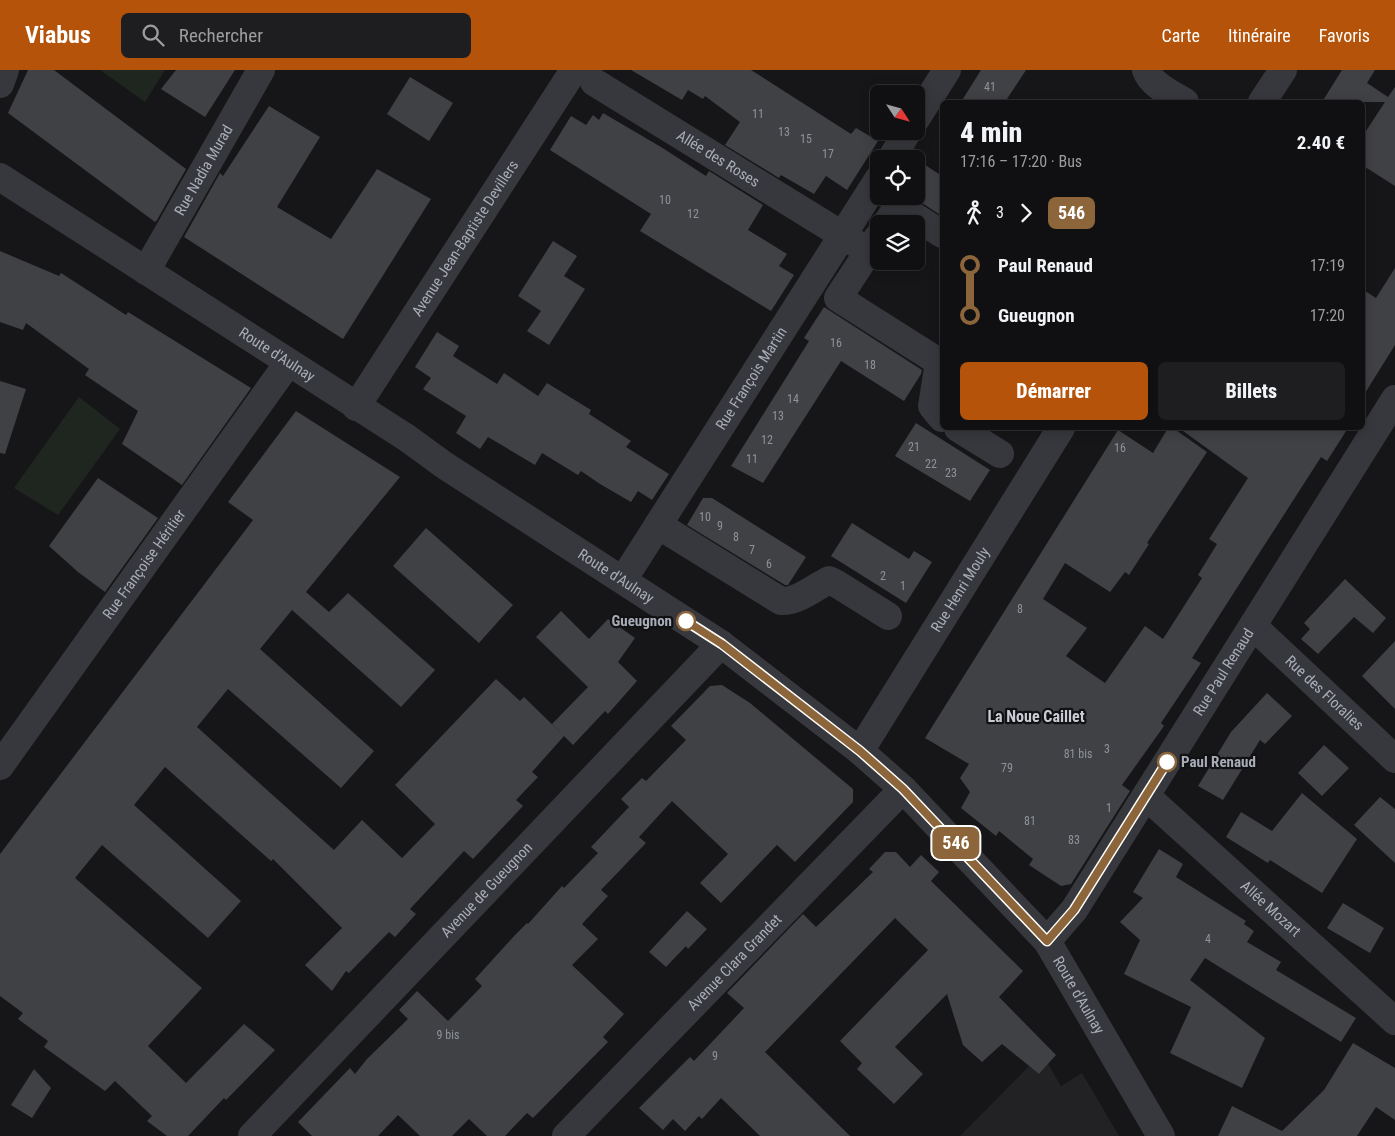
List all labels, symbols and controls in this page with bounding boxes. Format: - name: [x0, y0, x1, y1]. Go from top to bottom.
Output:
- search box: [121, 13, 471, 58]
- text: Viabus: [25, 21, 91, 49]
- icon: search: [139, 21, 167, 49]
- text: Rechercher: [179, 24, 263, 47]
- text: Carte: [1161, 25, 1200, 46]
- text: Itinéraire: [1228, 25, 1291, 46]
- text: Favoris: [1319, 25, 1370, 46]
- house number: 41: [984, 80, 996, 94]
- north arrow: [870, 85, 925, 140]
- map controls: [870, 85, 925, 270]
- house number: 11: [752, 107, 764, 121]
- text: 4 min: [960, 116, 1022, 149]
- street label: Rue Nadia Murad: [171, 122, 237, 219]
- house number: 13: [778, 125, 790, 139]
- street label: Allée des Roses: [674, 126, 763, 191]
- text: 2.40 €: [1297, 131, 1345, 154]
- house number: 15: [800, 132, 812, 146]
- house number: 17: [822, 147, 834, 161]
- button: locate: [870, 150, 925, 205]
- text: 17:16 – 17:20 · Bus: [960, 152, 1082, 171]
- street label: Avenue Jean-Baptiste Devillers: [408, 157, 522, 320]
- house number: 10: [659, 193, 671, 207]
- icon: walk: [960, 199, 988, 227]
- icon: forward: [1012, 199, 1040, 227]
- text: 546: [1058, 202, 1085, 223]
- text: 3: [996, 203, 1004, 222]
- house number: 12: [687, 207, 699, 221]
- button: layers: [870, 215, 925, 270]
- text: Paul Renaud: [998, 254, 1093, 277]
- text: 17:19: [1310, 256, 1345, 275]
- text: Gueugnon: [998, 304, 1075, 327]
- text: 17:20: [1310, 306, 1345, 325]
- street label: Route d'Aulnay: [236, 324, 318, 386]
- street label: Rue François Martin: [712, 324, 791, 433]
- house number: 16: [830, 336, 842, 350]
- house number: 18: [864, 358, 876, 372]
- button: Démarrer: [960, 362, 1148, 420]
- button: Billets: [1158, 362, 1345, 420]
- house number: 14: [787, 392, 799, 406]
- house number: 13: [772, 409, 784, 423]
- house number: 12: [761, 433, 773, 447]
- house number: 21: [908, 440, 920, 454]
- house number: 16: [1114, 441, 1126, 455]
- house number: 11: [746, 452, 758, 466]
- house number: 22: [925, 457, 937, 471]
- house number: 23: [945, 466, 957, 480]
- street label: Rue Françoise Héritier: [99, 506, 190, 623]
- house number: 10: [699, 510, 711, 524]
- house number: 9: [717, 519, 723, 533]
- house number: 8: [733, 530, 739, 544]
- house number: 7: [749, 543, 755, 557]
- street label: Rue Henri Mouly: [927, 544, 994, 635]
- street label: Route d'Aulnay: [575, 545, 657, 607]
- house number: 6: [766, 557, 772, 571]
- house number: 2: [880, 569, 886, 583]
- house number: 1: [900, 579, 906, 593]
- house number: 8: [1017, 602, 1023, 616]
- marker: Gueugnon: [676, 611, 696, 631]
- place label: Gueugnon: [612, 612, 672, 630]
- street label: Rue Paul Renaud: [1189, 625, 1257, 719]
- street label: Rue des Floralies: [1282, 652, 1368, 734]
- district label: La Noue Caillet: [987, 707, 1085, 726]
- house number: 3: [1104, 742, 1110, 756]
- house number: 81 bis: [1064, 747, 1092, 761]
- marker: Paul Renaud: [1157, 752, 1177, 772]
- place label: Paul Renaud: [1181, 753, 1256, 771]
- house number: 79: [1001, 761, 1013, 775]
- house number: 1: [1106, 801, 1112, 815]
- house number: 81: [1024, 814, 1036, 828]
- line badge: 546: [927, 827, 985, 859]
- text: 546: [942, 832, 970, 853]
- house number: 83: [1068, 833, 1080, 847]
- street label: Avenue de Gueugnon: [437, 839, 536, 941]
- street label: Allée Mozart: [1237, 877, 1305, 940]
- street label: Avenue Clara Grandet: [684, 910, 785, 1014]
- house number: 4: [1205, 932, 1211, 946]
- street label: Route d'Aulnay: [1049, 953, 1108, 1037]
- house number: 9 bis: [437, 1028, 459, 1042]
- house number: 9: [712, 1049, 718, 1063]

